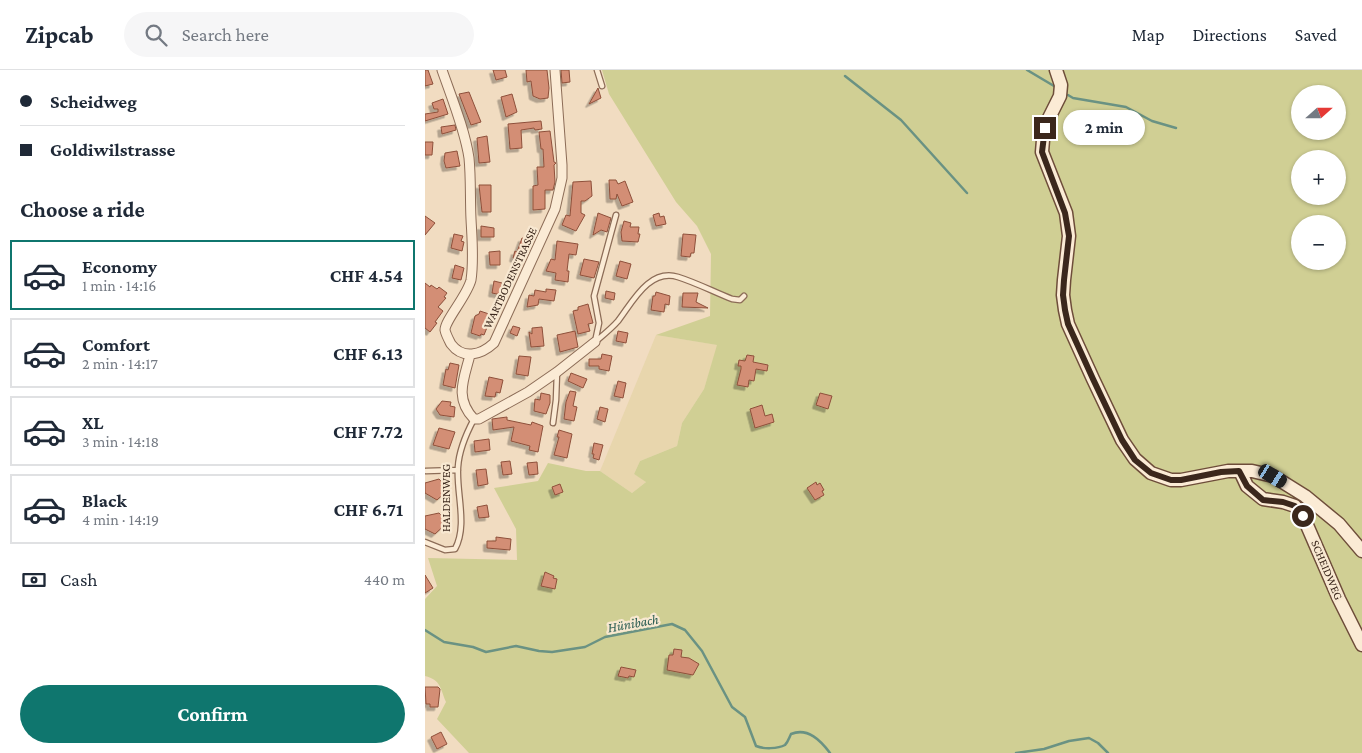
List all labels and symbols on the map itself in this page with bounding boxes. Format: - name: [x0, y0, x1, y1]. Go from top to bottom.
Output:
- north arrow: [1291, 85, 1346, 140]
- callout: 2 min: [1063, 110, 1145, 146]
- route end: [1034, 117, 1056, 139]
- street label: WARTBODENSTRASSE: [480, 225, 540, 331]
- car: [1256, 462, 1289, 490]
- street label: HALDENWEG: [439, 464, 453, 532]
- route start: [1292, 505, 1314, 527]
- street label: SCHEIDWEG: [1308, 538, 1346, 602]
- water label: Hünibach: [606, 611, 660, 635]

